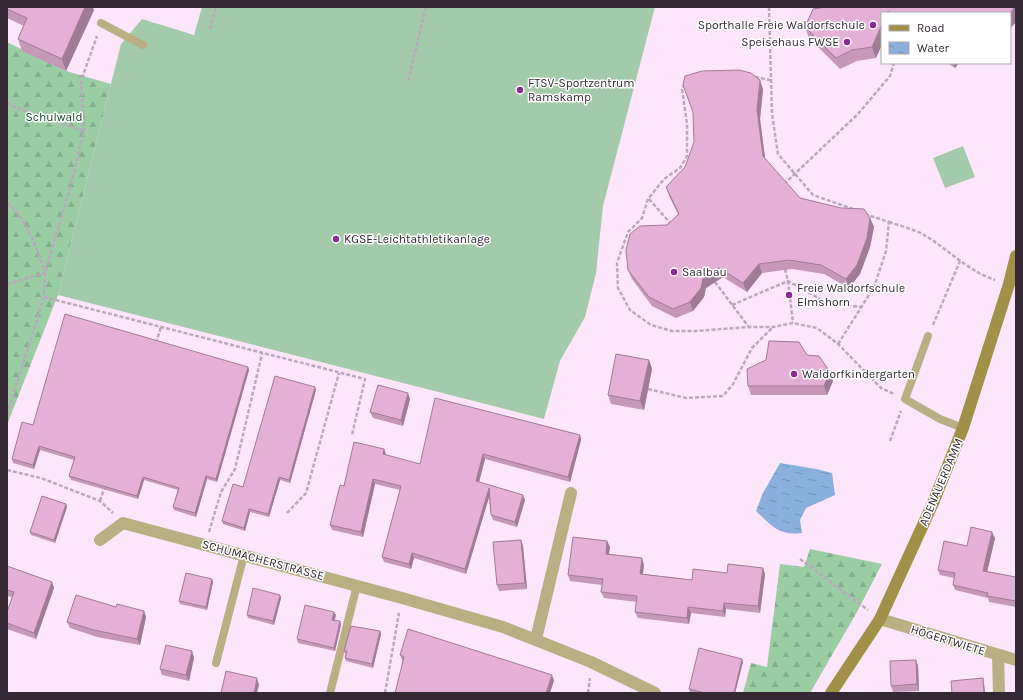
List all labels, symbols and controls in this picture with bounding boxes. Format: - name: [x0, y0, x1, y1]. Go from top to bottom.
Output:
- legend: [881, 12, 1011, 64]
- place label: Sporthalle Freie Waldorfschule: [698, 18, 865, 32]
- marker: Sporthalle Freie Waldorfschule: [868, 20, 878, 30]
- text: Road: [917, 21, 945, 35]
- place label: Speisehaus FWSE: [741, 35, 839, 49]
- marker: Speisehaus FWSE: [842, 37, 852, 47]
- text: Water: [917, 41, 950, 55]
- place label: FTSV-Sportzentrum Ramskamp: [528, 76, 635, 104]
- marker: FTSV-Sportzentrum Ramskamp: [515, 85, 525, 95]
- park label: Schulwald: [25, 110, 83, 124]
- place label: KGSE-Leichtathletikanlage: [344, 232, 490, 246]
- marker: KGSE-Leichtathletikanlage: [331, 234, 341, 244]
- place label: Saalbau: [682, 265, 727, 279]
- marker: Saalbau: [669, 267, 679, 277]
- place label: Freie Waldorfschule Elmshorn: [797, 281, 905, 309]
- marker: Freie Waldorfschule Elmshorn: [784, 290, 794, 300]
- place label: Waldorfkindergarten: [802, 367, 915, 381]
- marker: Waldorfkindergarten: [789, 369, 799, 379]
- street label: ADENAUERDAMM: [916, 436, 966, 528]
- street label: SCHUMACHERSTRASSE: [200, 537, 326, 583]
- street label: HÖGERTWIETE: [909, 622, 987, 658]

